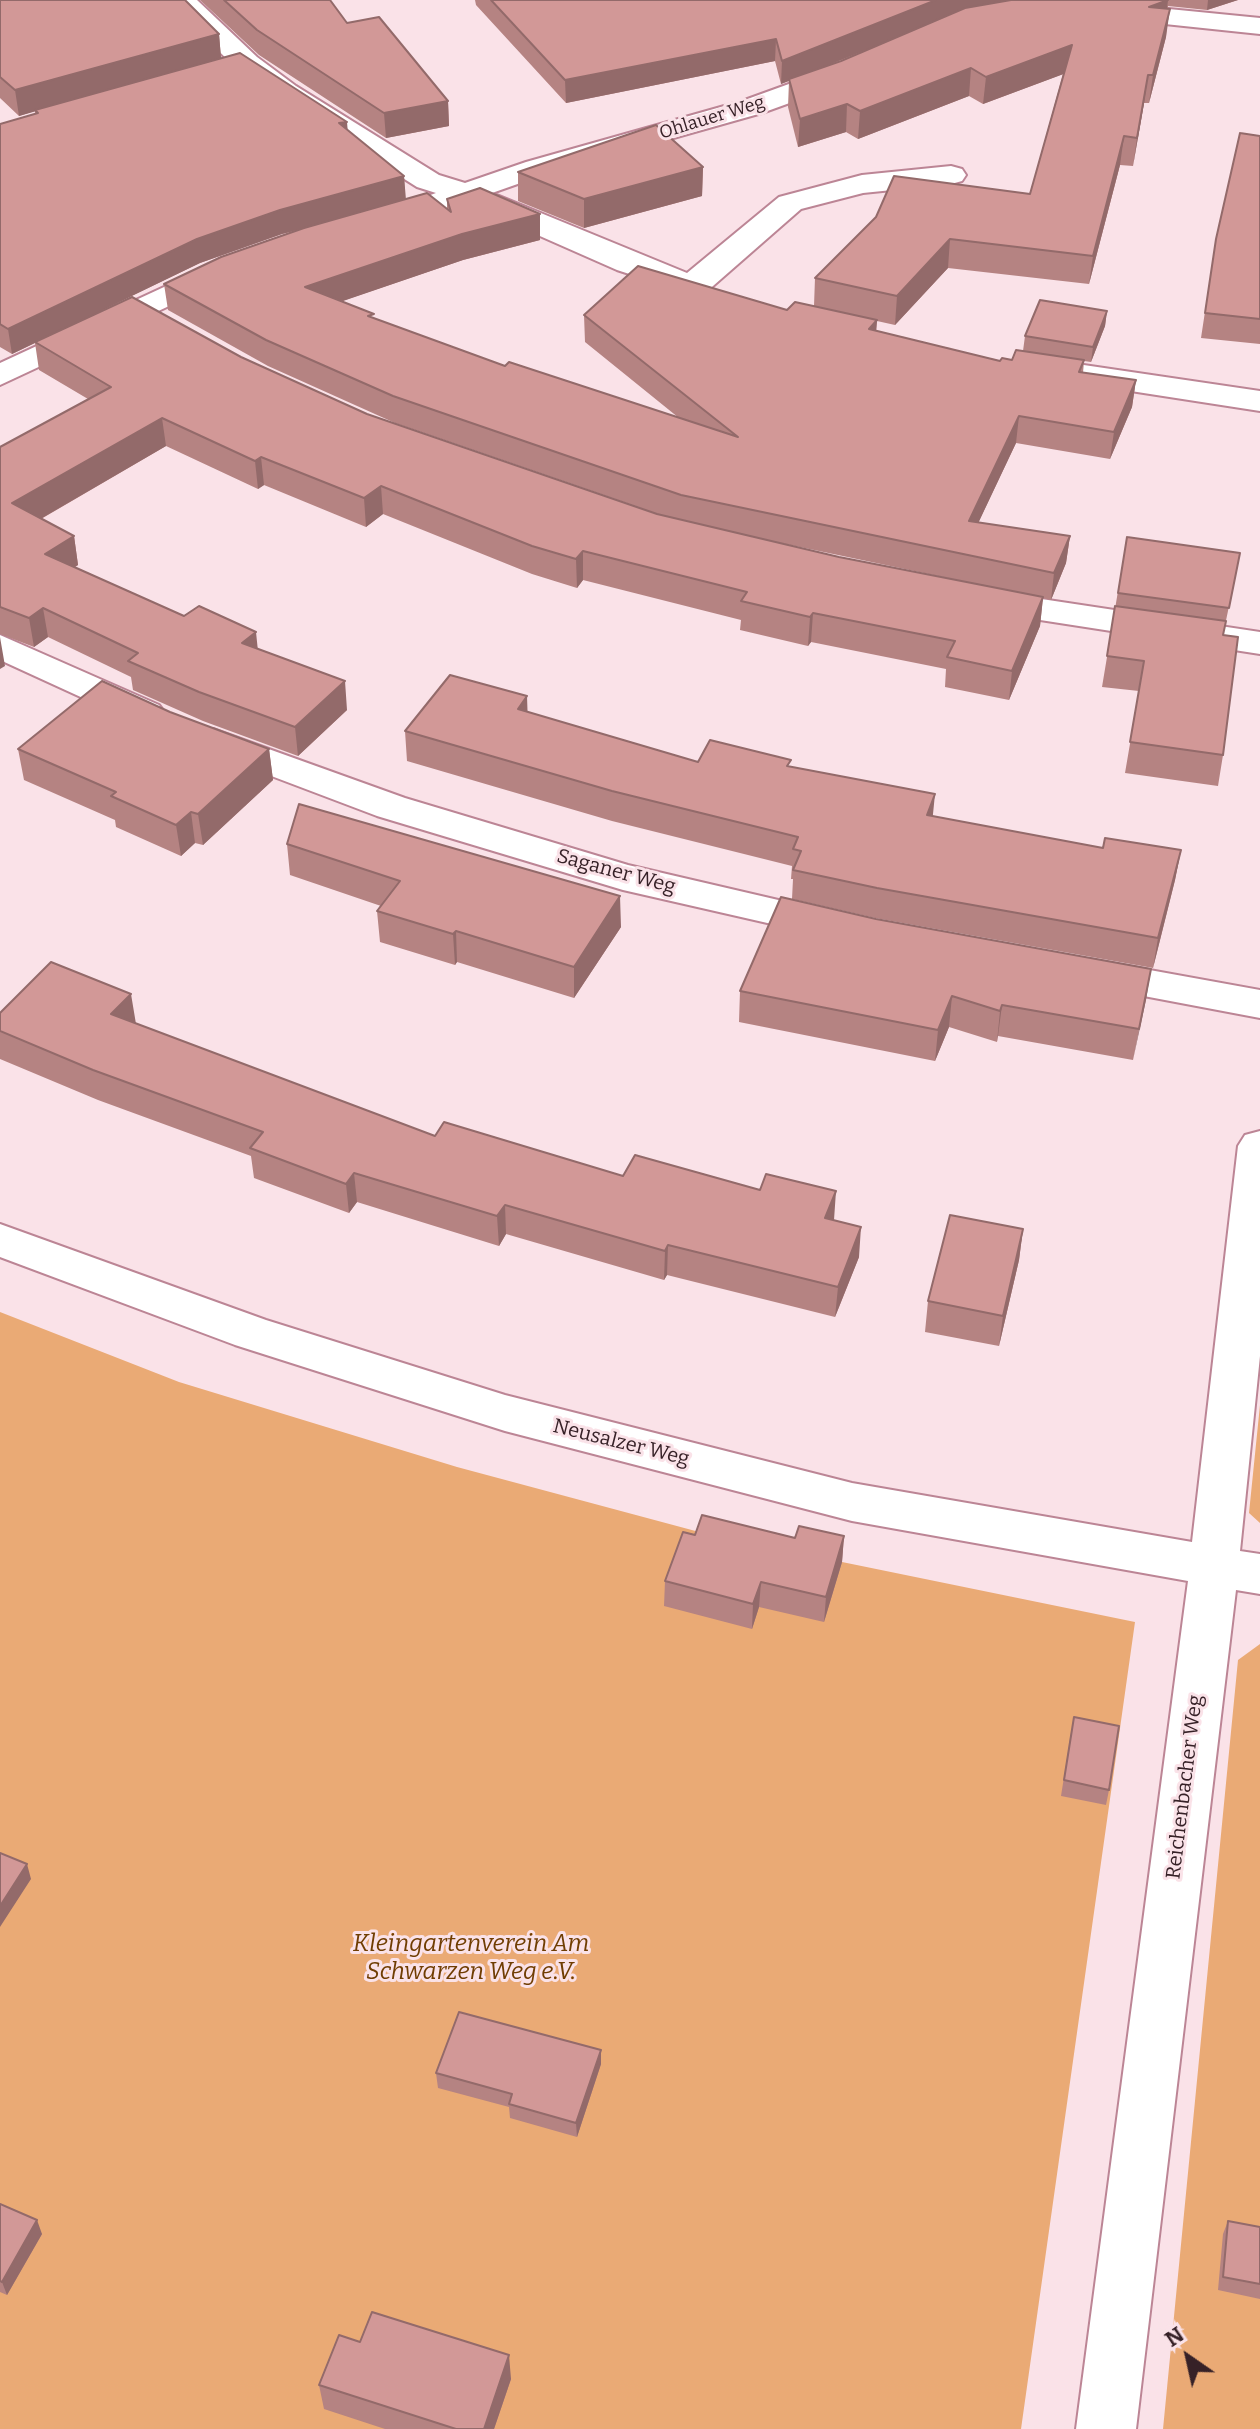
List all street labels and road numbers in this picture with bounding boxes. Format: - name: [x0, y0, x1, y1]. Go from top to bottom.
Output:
- street label: Ohlauer Weg: [657, 92, 767, 144]
- street label: Saganer Weg: [554, 845, 678, 899]
- street label: Neusalzer Weg: [550, 1414, 692, 1472]
- street label: Reichenbacher Weg: [1162, 1694, 1208, 1880]

